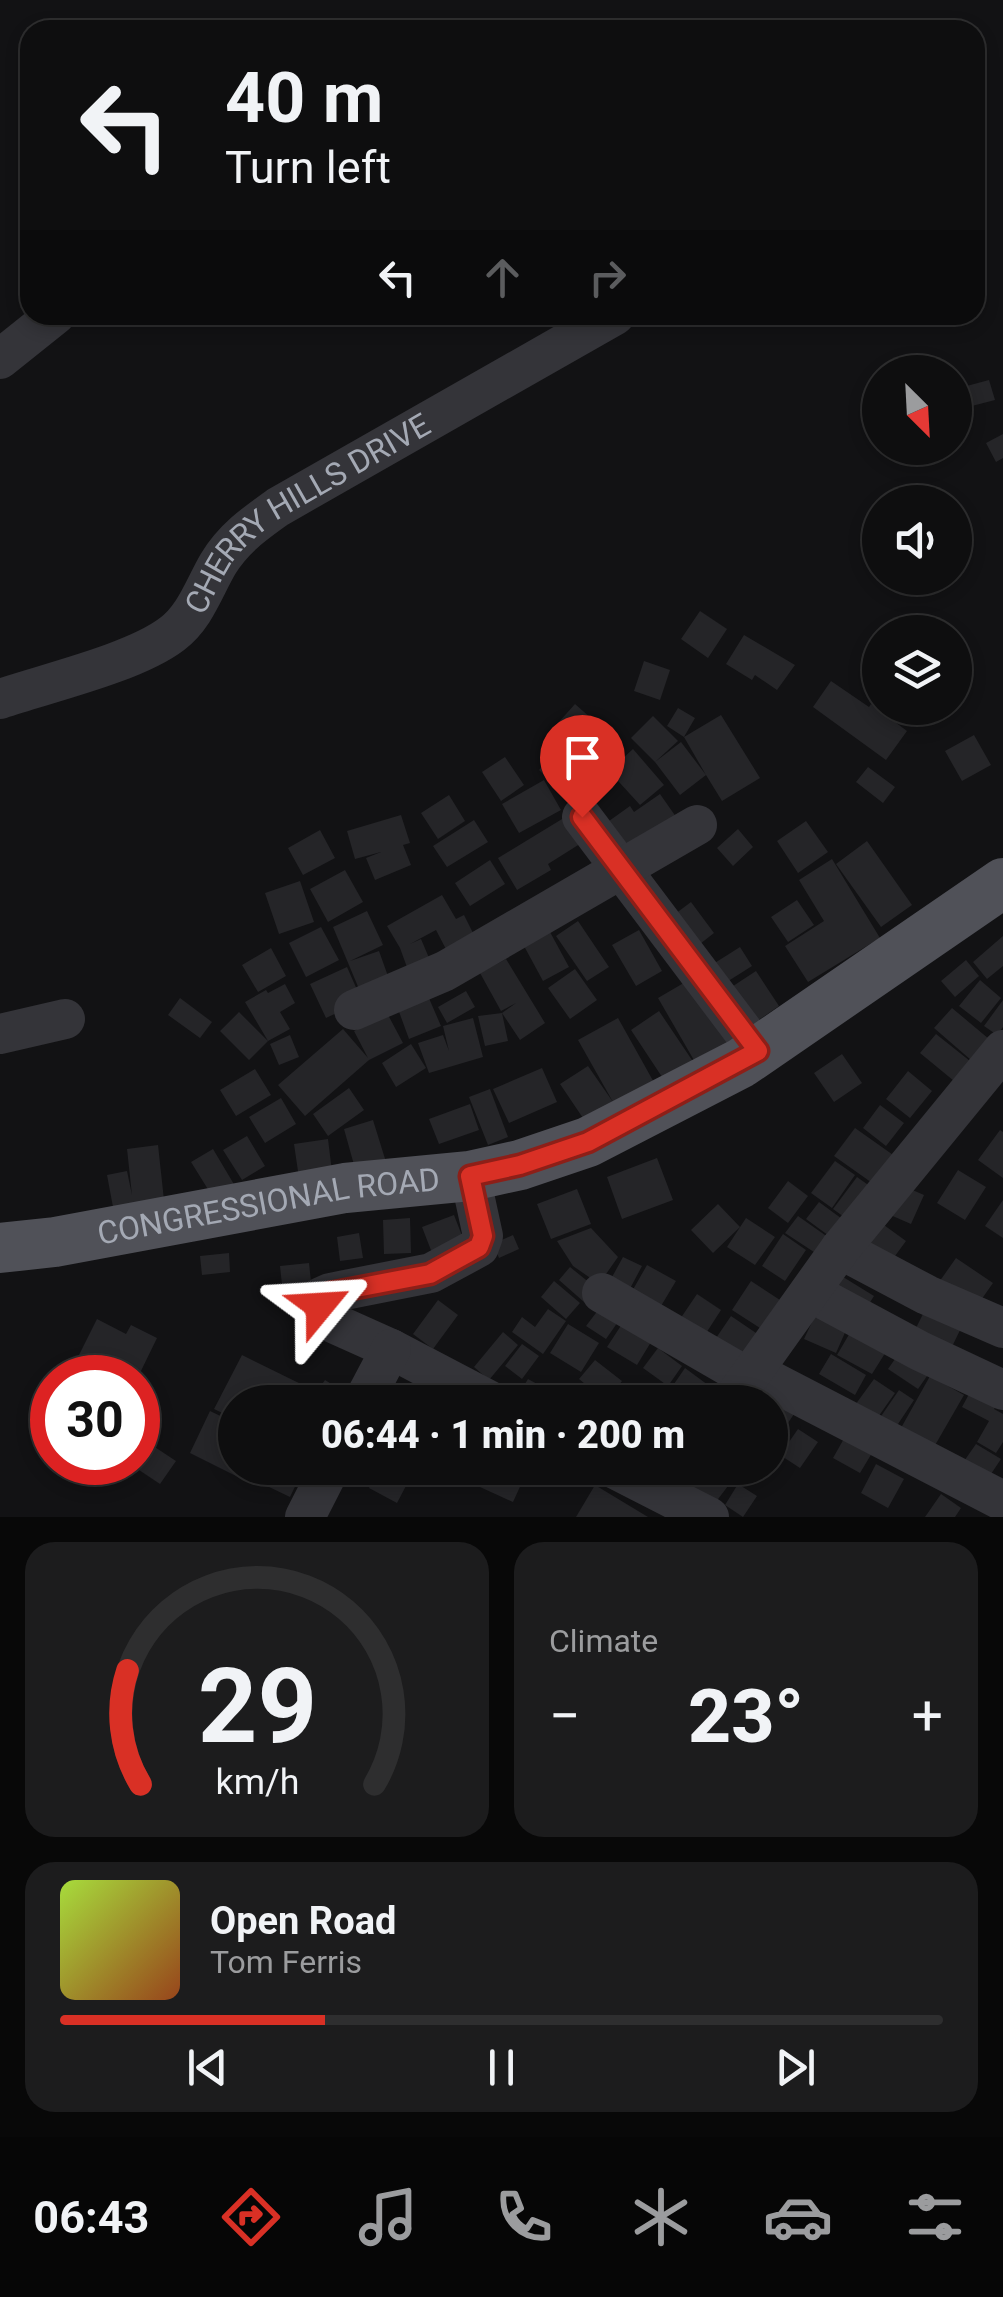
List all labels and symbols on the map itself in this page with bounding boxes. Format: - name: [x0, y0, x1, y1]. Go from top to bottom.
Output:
- north arrow: [862, 355, 972, 465]
- street label: CHERRY HILLS DRIVE: [176, 405, 437, 620]
- pin: [540, 715, 625, 818]
- street label: CONGRESSIONAL ROAD: [94, 1160, 441, 1253]
- position arrow: [268, 1254, 372, 1358]
- speed limit sign: 30: [30, 1355, 160, 1485]

